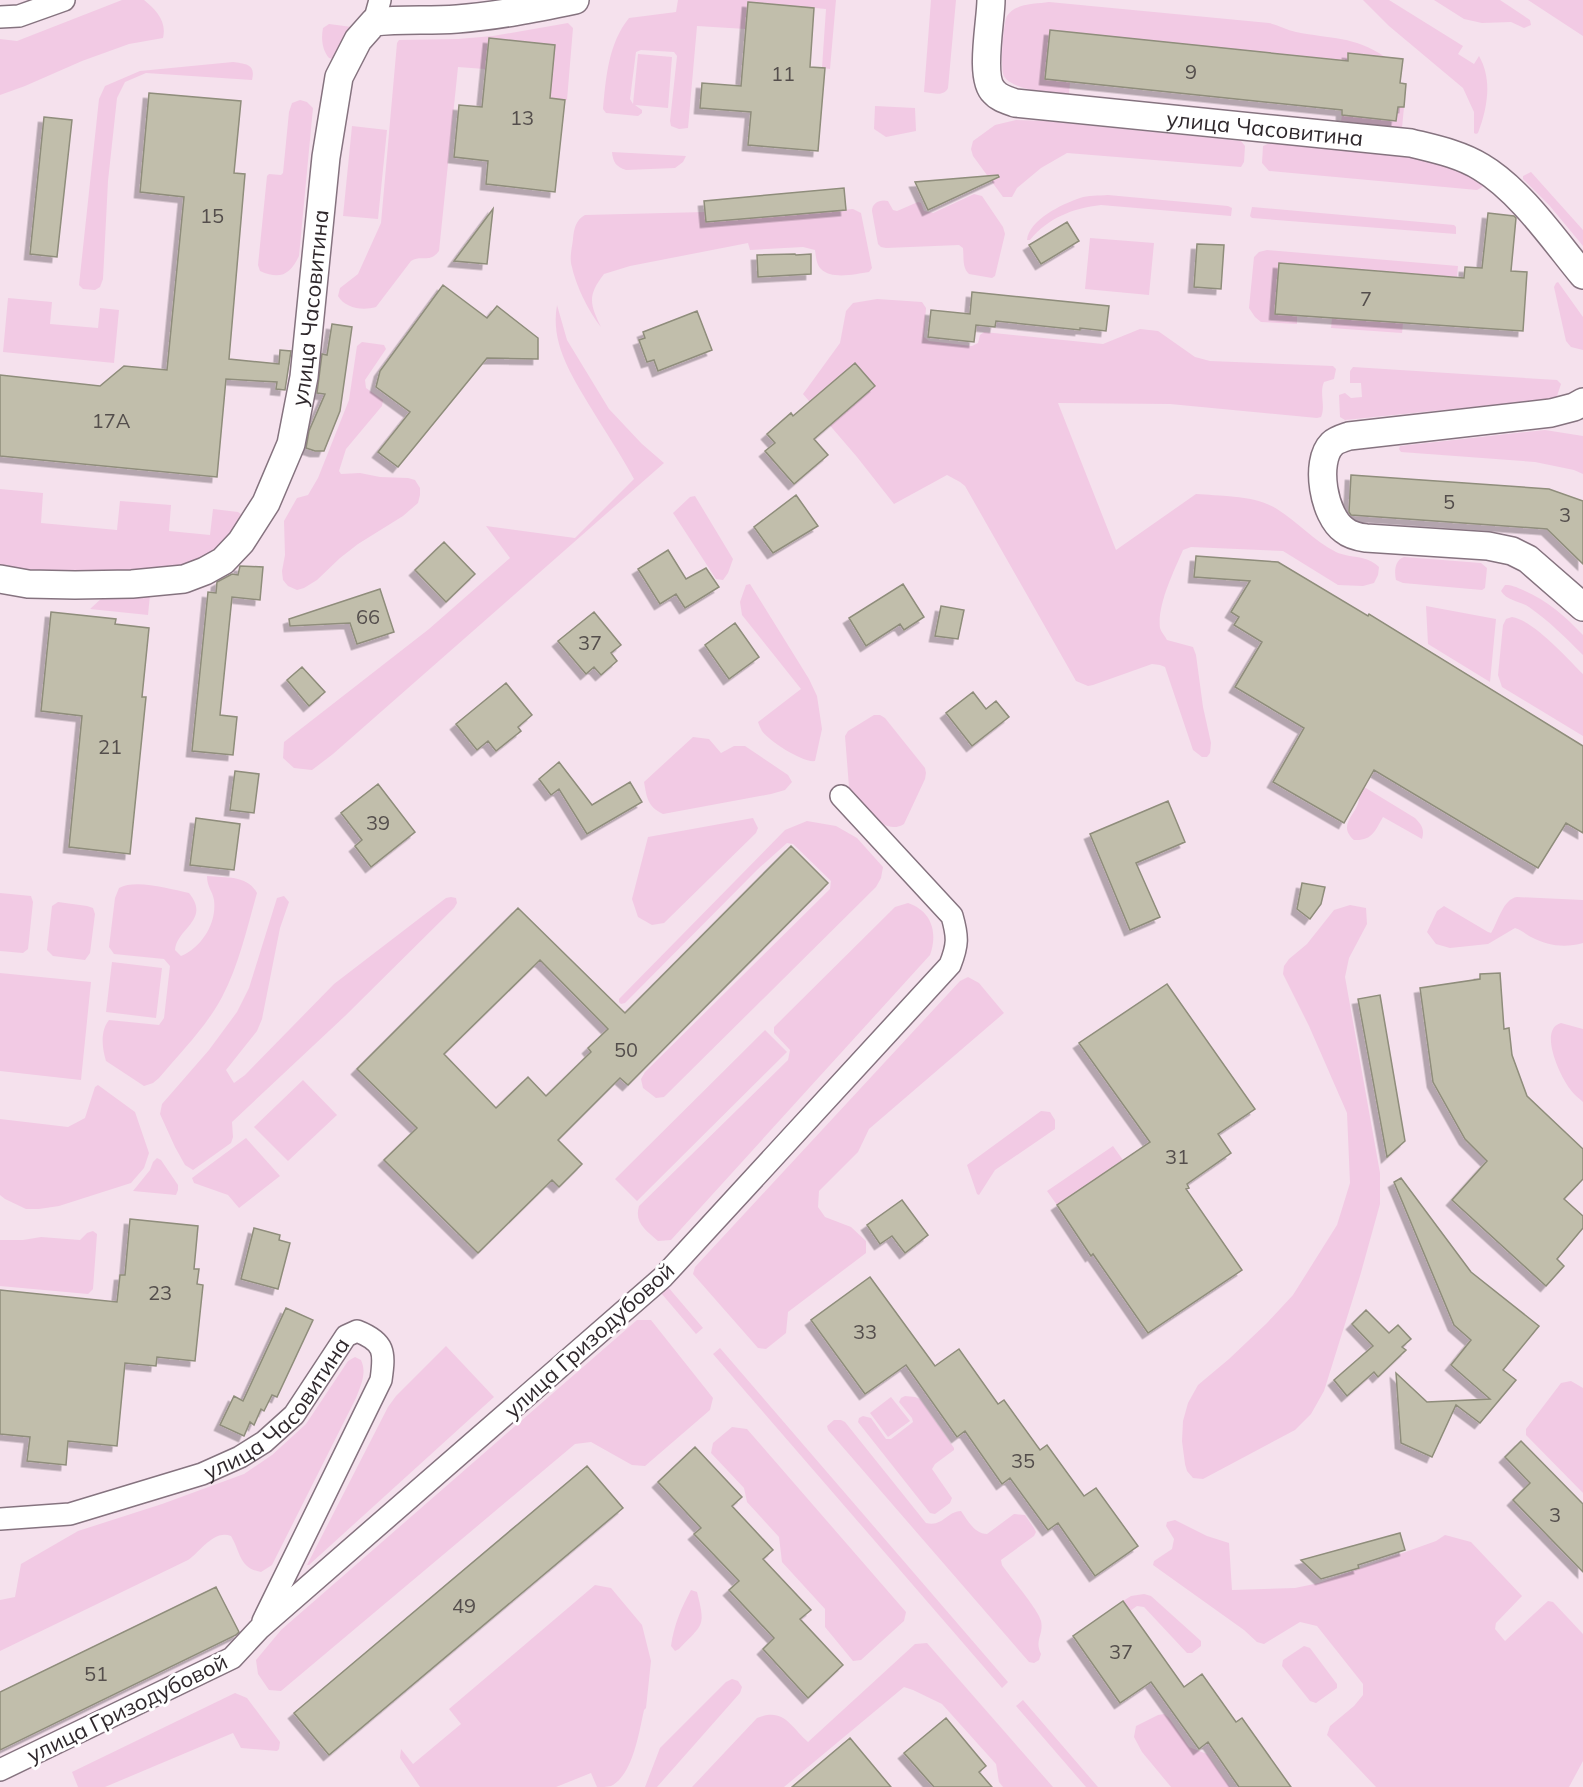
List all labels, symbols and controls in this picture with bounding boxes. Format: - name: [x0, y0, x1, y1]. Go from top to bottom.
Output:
- house number: 9: [1185, 59, 1197, 84]
- house number: 11: [771, 61, 795, 86]
- street label: улица Часовитина: [1165, 104, 1365, 152]
- house number: 13: [510, 105, 534, 130]
- house number: 15: [200, 203, 224, 228]
- street label: улица Часовитина: [285, 208, 335, 408]
- house number: 7: [1360, 286, 1372, 311]
- house number: 17А: [92, 408, 131, 433]
- house number: 5: [1443, 489, 1455, 514]
- house number: 3: [1559, 502, 1571, 527]
- house number: 66: [356, 604, 380, 629]
- house number: 37: [578, 630, 602, 655]
- house number: 21: [98, 734, 122, 759]
- house number: 39: [366, 810, 390, 835]
- house number: 50: [614, 1037, 638, 1062]
- house number: 31: [1165, 1144, 1189, 1169]
- street label: улица Гризодубовой: [498, 1256, 680, 1424]
- house number: 23: [148, 1280, 172, 1305]
- house number: 33: [853, 1319, 877, 1344]
- street label: улица Часовитина: [199, 1332, 355, 1486]
- house number: 35: [1011, 1448, 1035, 1473]
- house number: 3: [1549, 1502, 1561, 1527]
- house number: 49: [452, 1593, 476, 1618]
- house number: 37: [1109, 1639, 1133, 1664]
- street label: улица Гризодубовой: [22, 1647, 232, 1769]
- house number: 51: [84, 1661, 108, 1686]

